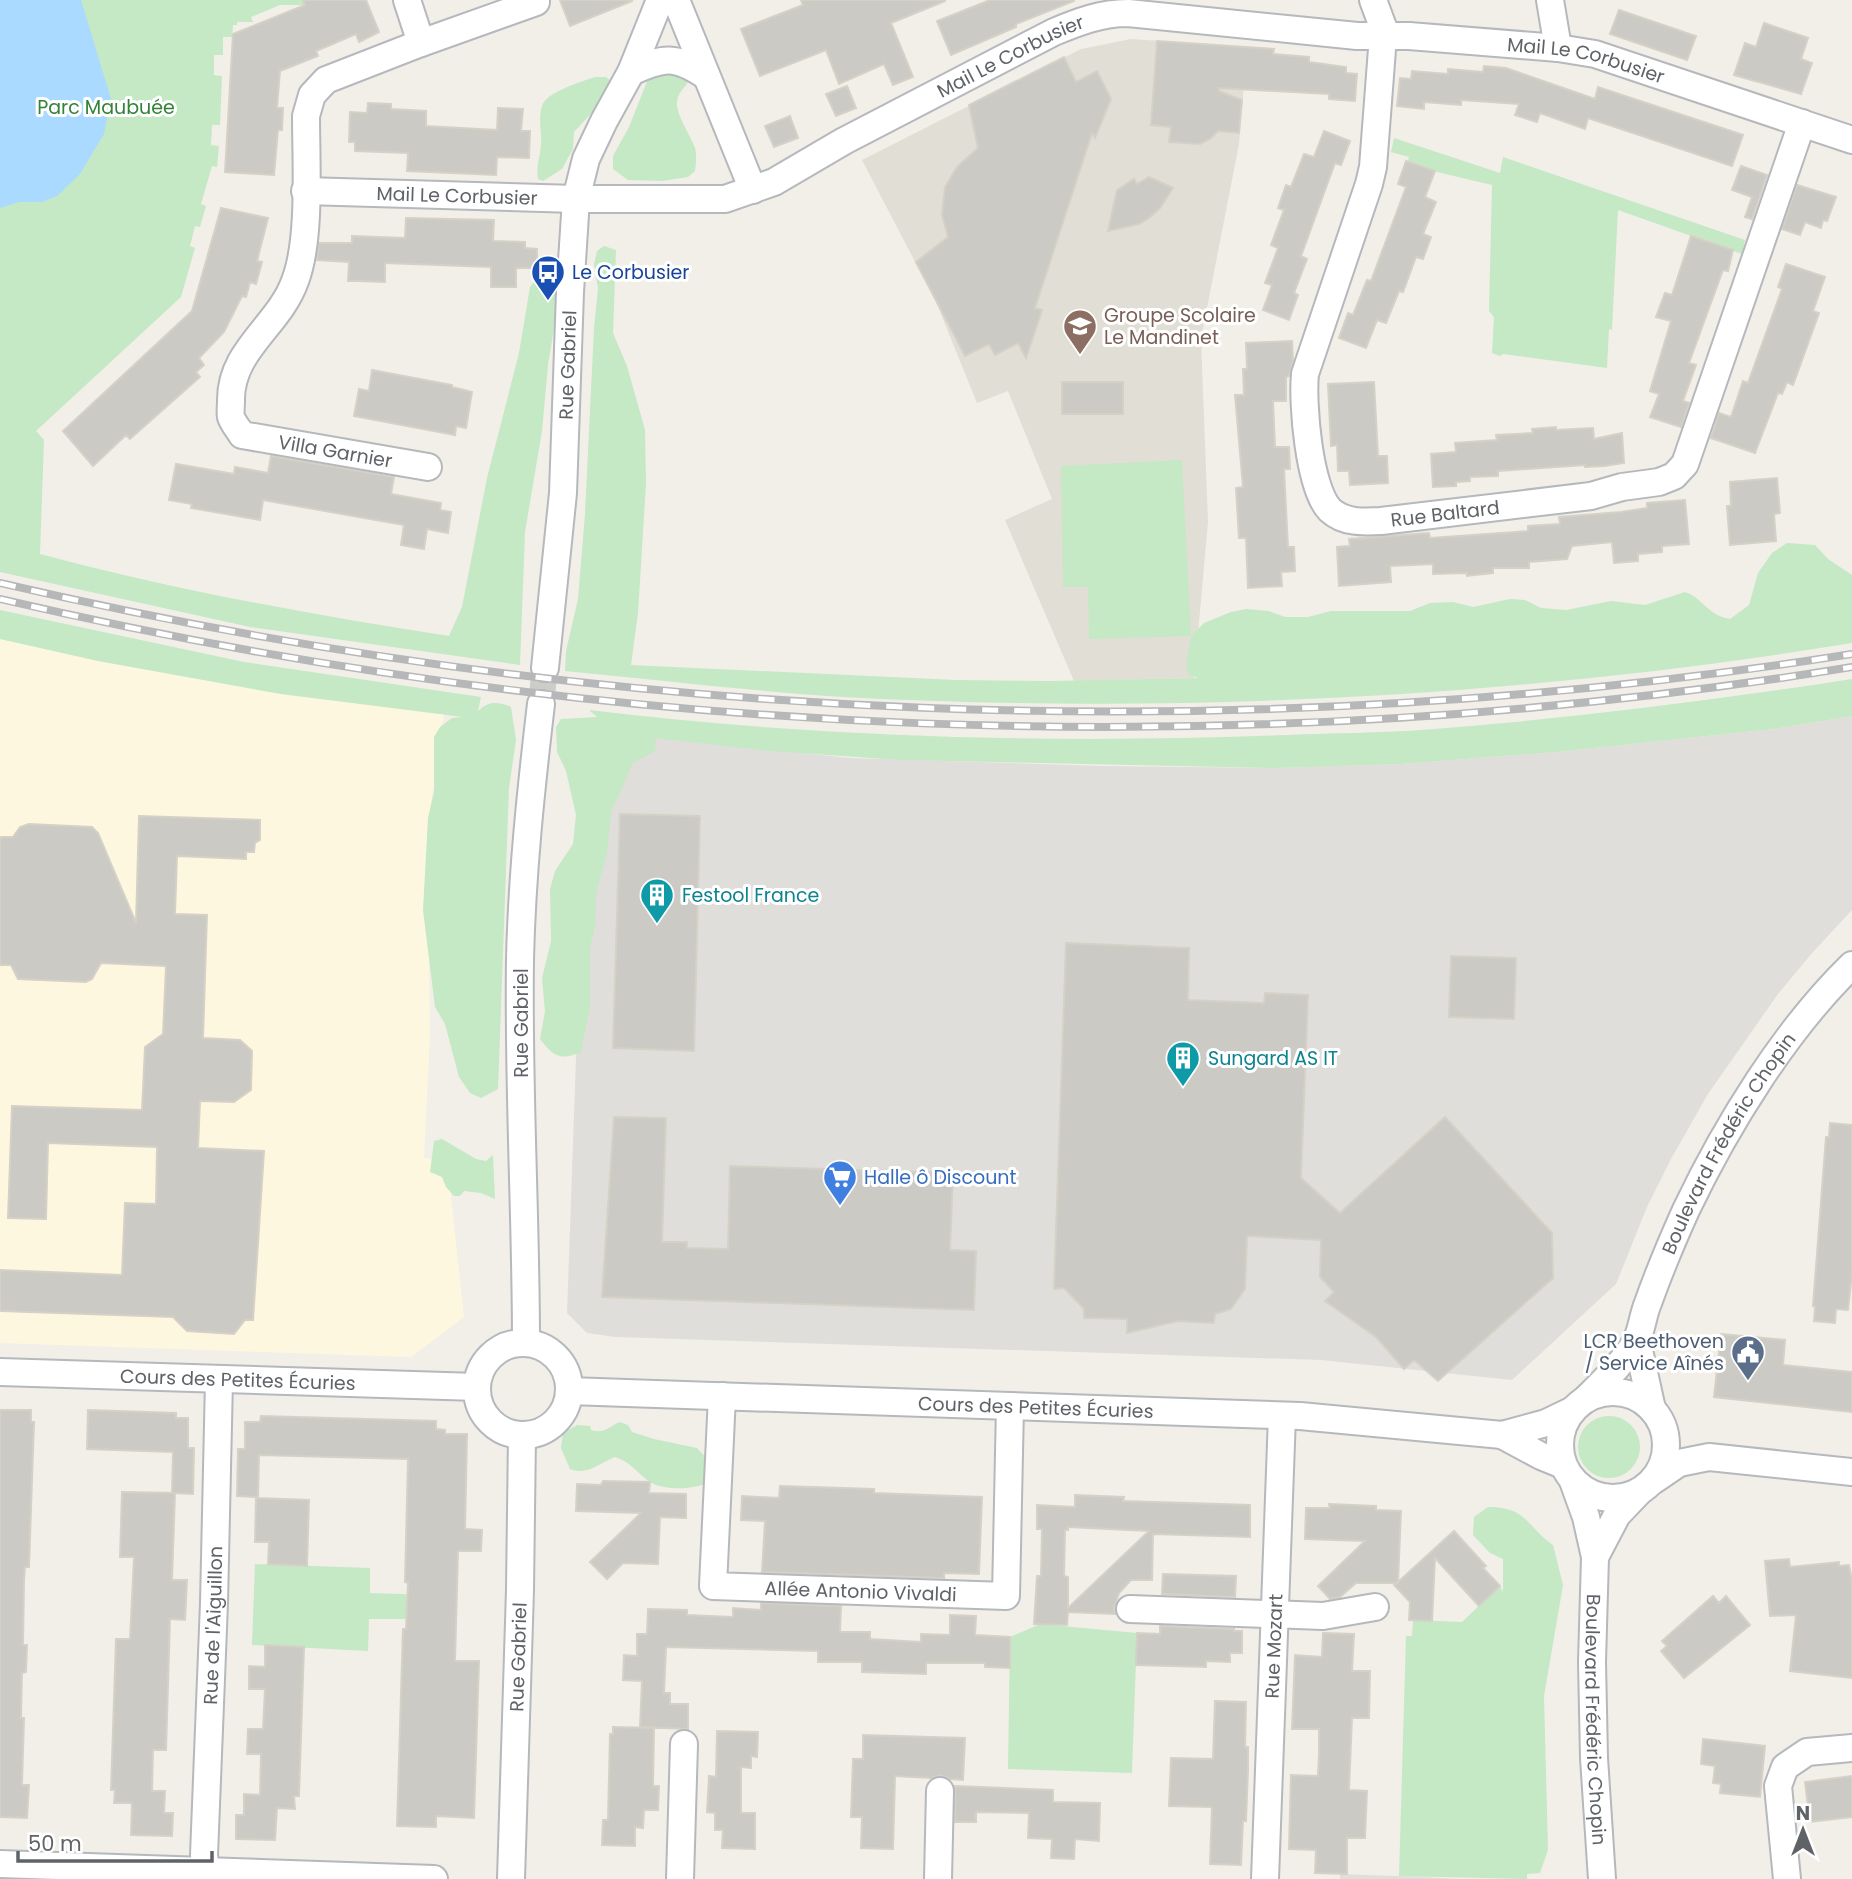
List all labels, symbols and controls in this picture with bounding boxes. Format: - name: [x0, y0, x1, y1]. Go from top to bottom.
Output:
- street label: Mail Le Corbusier: [932, 8, 1087, 104]
- street label: Mail Le Corbusier: [1506, 30, 1668, 90]
- park label: Parc Maubuée: [37, 94, 175, 121]
- street label: Mail Le Corbusier: [376, 180, 538, 211]
- bus stop icon: Le Corbusier: [529, 253, 567, 302]
- place label: Le Corbusier: [572, 259, 689, 286]
- place label: Groupe Scolaire Le Mandinet: [1104, 302, 1256, 351]
- school or university icon: Groupe Scolaire Le Mandinet: [1061, 307, 1099, 356]
- street label: Rue Gabriel: [552, 310, 583, 420]
- street label: Villa Garnier: [276, 428, 394, 474]
- street label: Rue Baltard: [1389, 493, 1501, 533]
- building icon: Festool France: [638, 876, 676, 925]
- place label: Festool France: [682, 882, 819, 909]
- street label: Rue Gabriel: [508, 968, 535, 1078]
- street label: Boulevard Frédéric Chopin: [1655, 1027, 1802, 1258]
- building icon: Sungard AS IT: [1164, 1039, 1202, 1088]
- place label: Sungard AS IT: [1208, 1045, 1338, 1072]
- supermarket icon: Halle ô Discount: [821, 1158, 859, 1207]
- place label: Halle ô Discount: [864, 1164, 1016, 1191]
- place label: LCR Beethoven / Service Aînés: [1583, 1328, 1724, 1377]
- public building icon: LCR Beethoven / Service Aînés: [1729, 1333, 1767, 1382]
- street label: Cours des Petites Écuries: [120, 1362, 356, 1397]
- street label: Cours des Petites Écuries: [917, 1389, 1154, 1424]
- street label: Rue de l'Aiguillon: [196, 1546, 229, 1705]
- street label: Allée Antonio Vivaldi: [764, 1574, 957, 1608]
- street label: Rue Mozart: [1258, 1593, 1289, 1699]
- street label: Boulevard Frédéric Chopin: [1578, 1594, 1613, 1846]
- street label: Rue Gabriel: [503, 1602, 533, 1712]
- north arrow: [1768, 1795, 1838, 1865]
- text: N: [1796, 1800, 1810, 1827]
- scale bar: [18, 1820, 212, 1864]
- text: 50 m: [28, 1829, 82, 1858]

